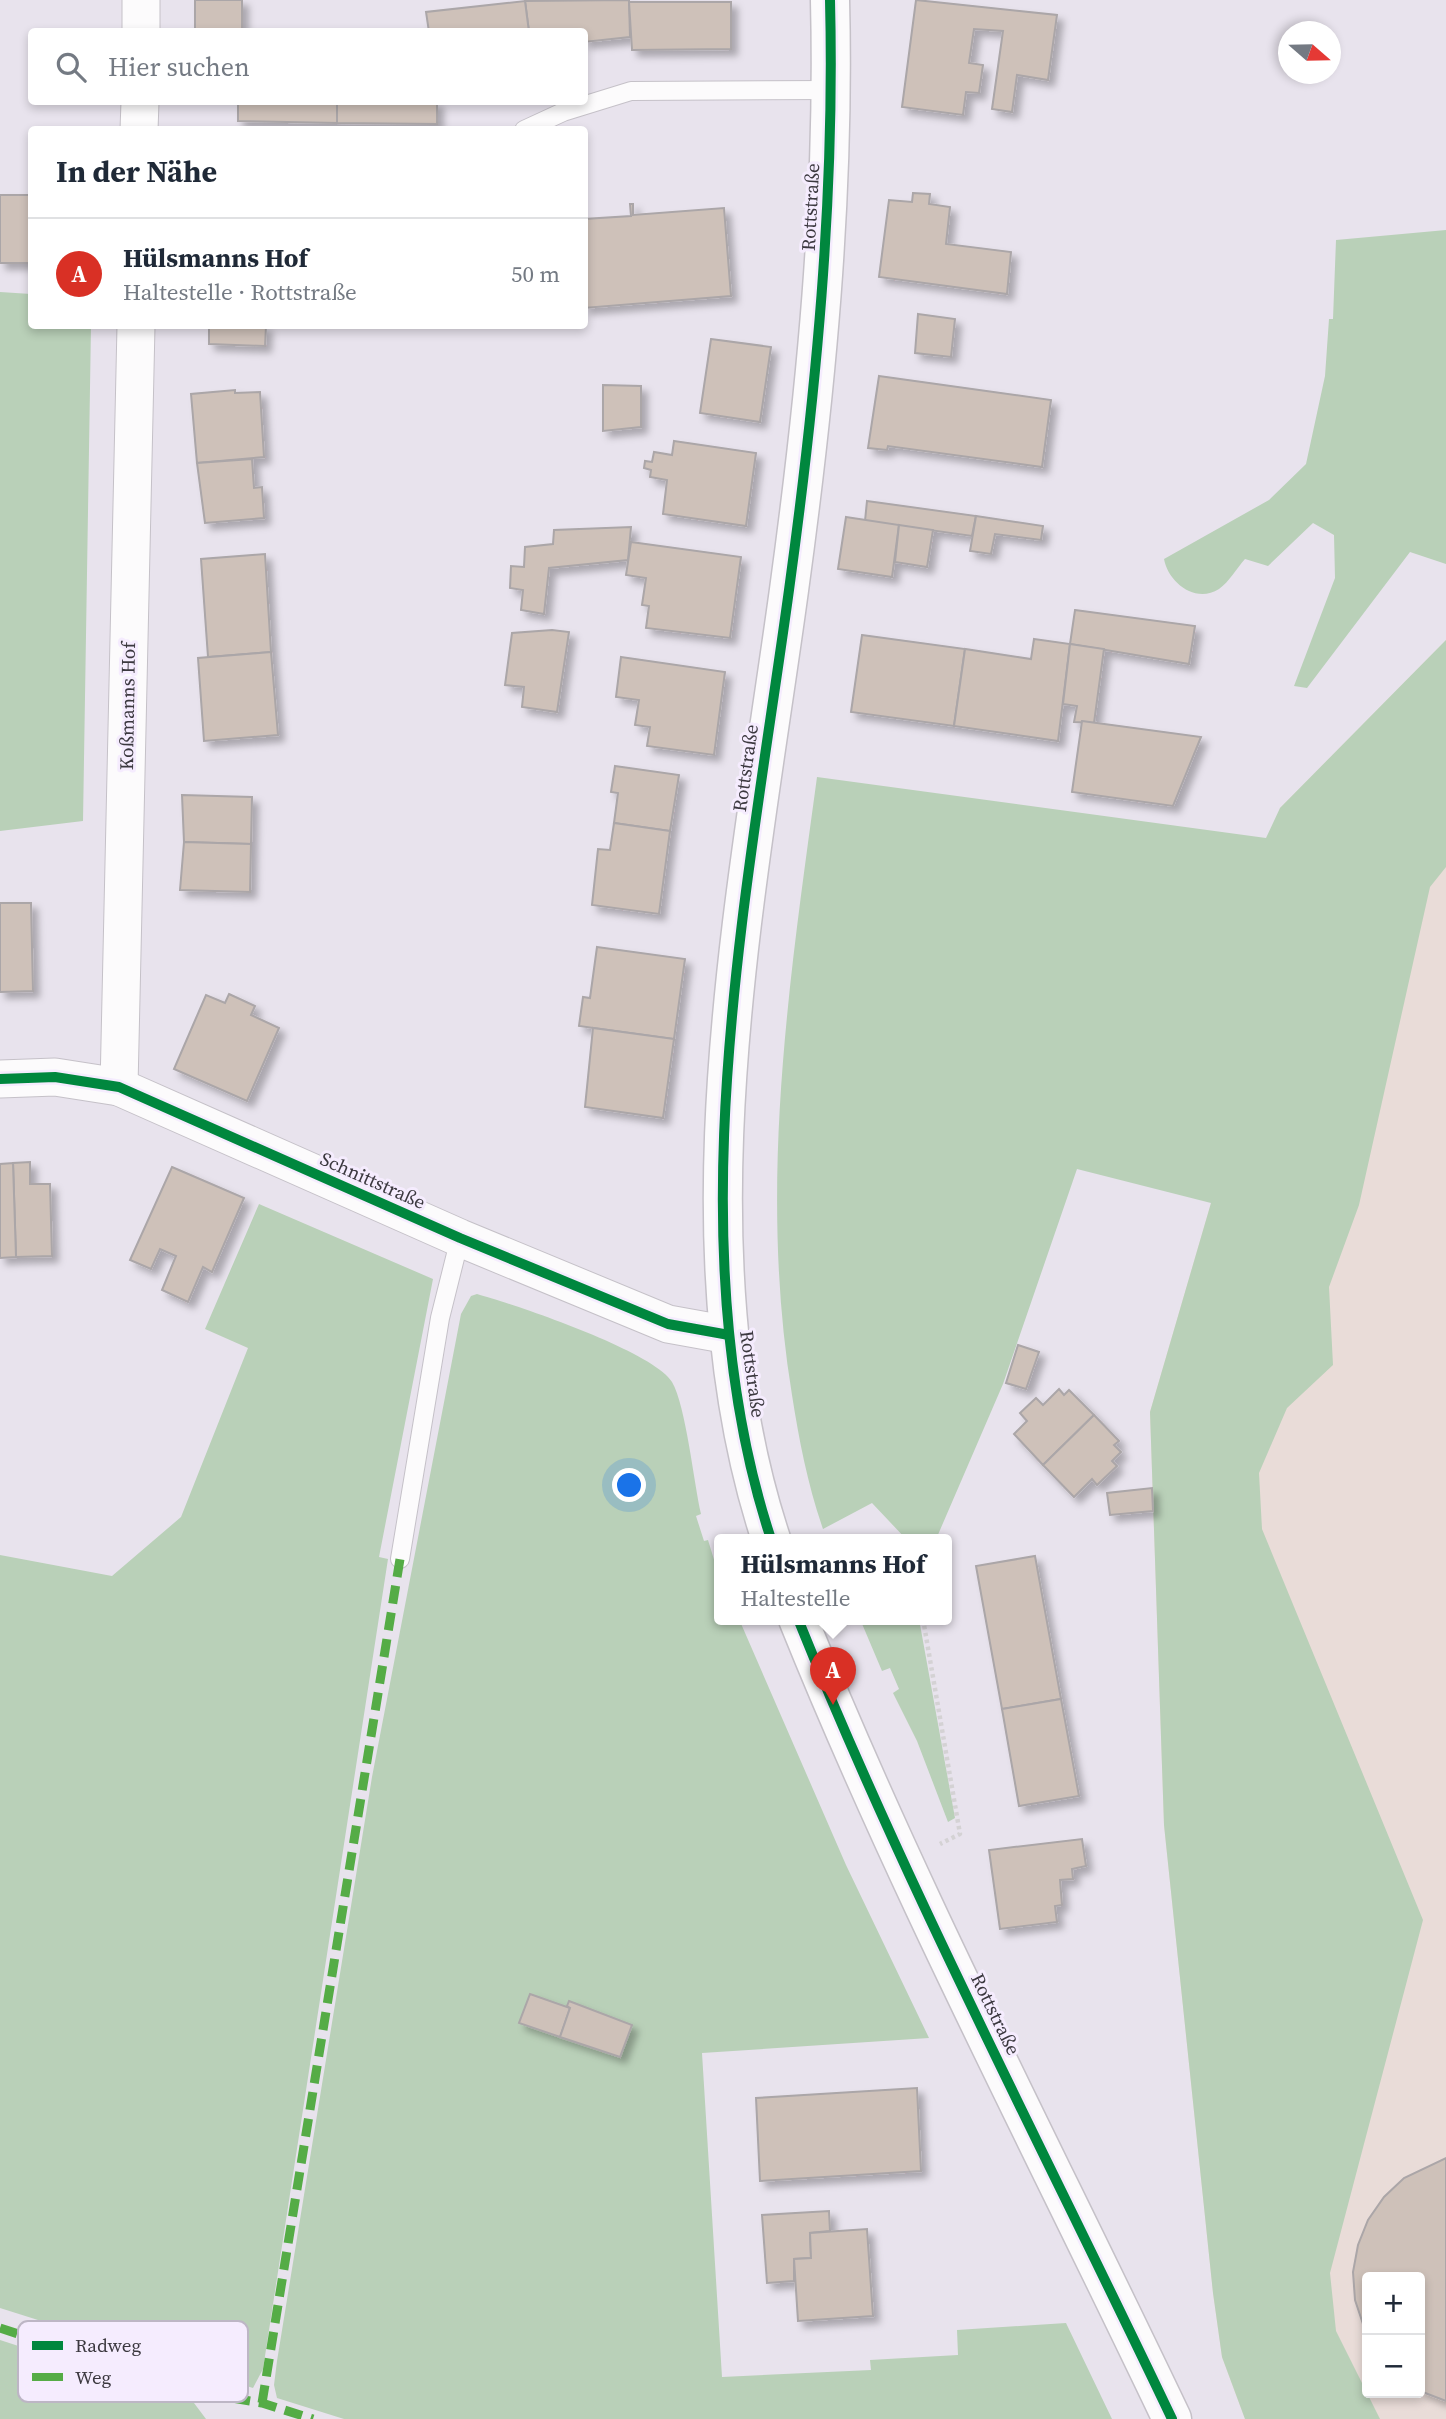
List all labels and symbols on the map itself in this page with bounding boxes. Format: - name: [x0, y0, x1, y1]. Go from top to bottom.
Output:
- north arrow: [1278, 21, 1341, 84]
- street label: Rottstraße: [795, 162, 825, 252]
- street label: Koßmanns Hof: [113, 639, 141, 770]
- street label: Rottstraße: [726, 723, 764, 813]
- street label: Schnittstraße: [316, 1145, 430, 1215]
- street label: Rottstraße: [734, 1329, 772, 1419]
- your location: [612, 1468, 646, 1502]
- pin: A: [810, 1647, 856, 1705]
- street label: Rottstraße: [965, 1969, 1027, 2059]
- legend: [18, 2321, 248, 2402]
- text: Radweg: [75, 2332, 141, 2358]
- text: Weg: [75, 2364, 112, 2390]

